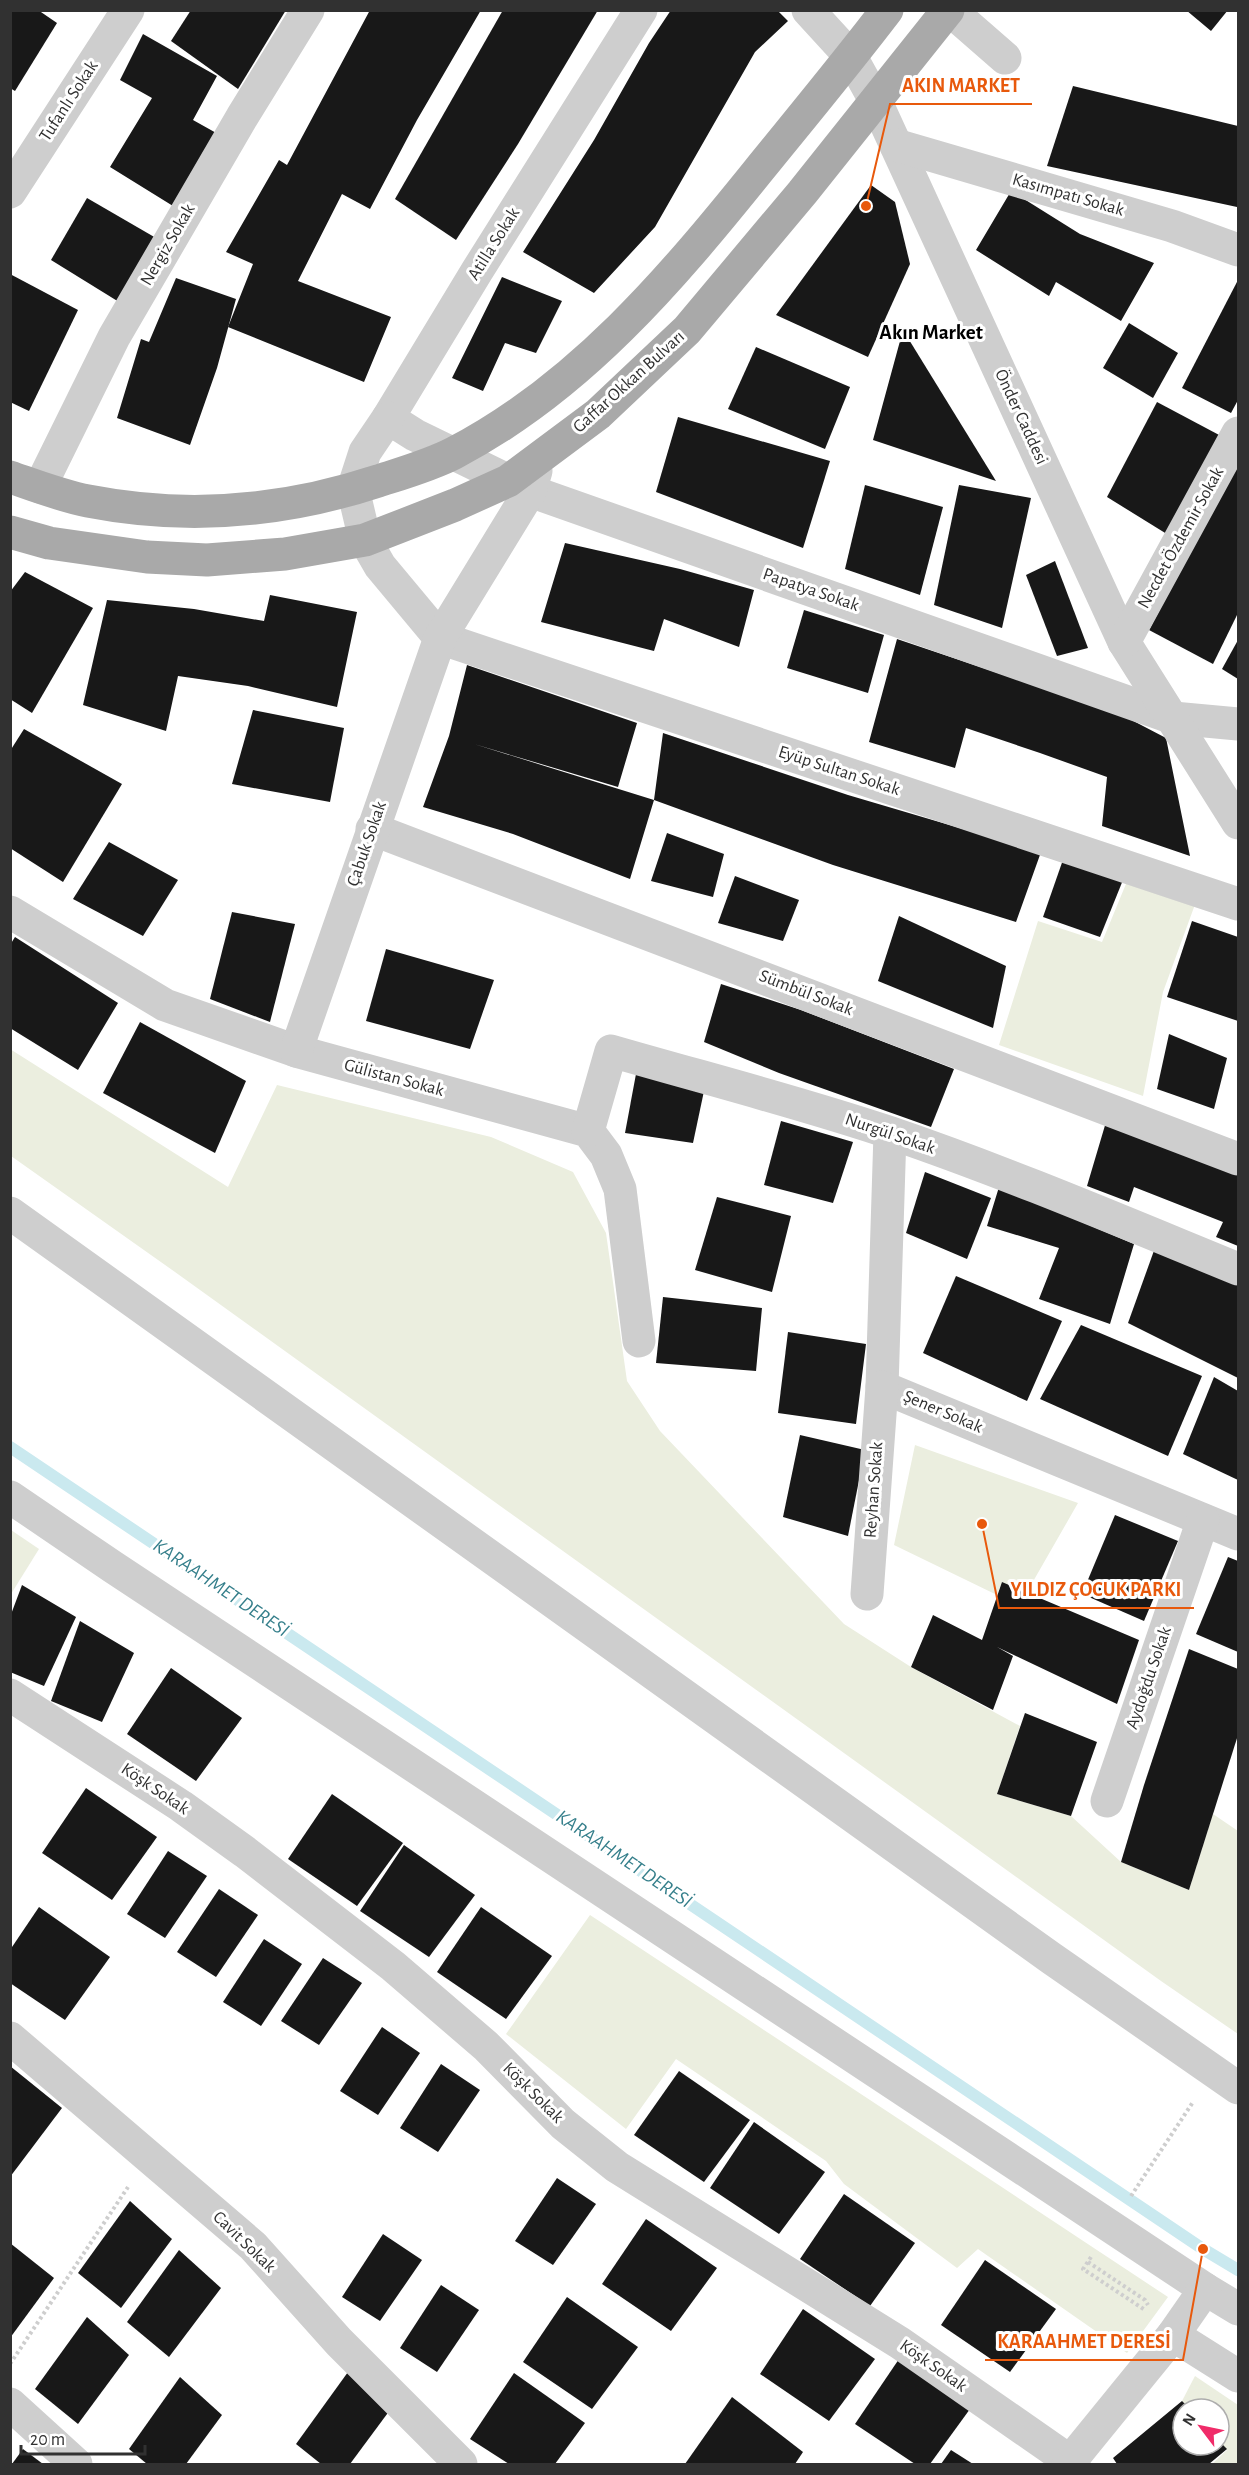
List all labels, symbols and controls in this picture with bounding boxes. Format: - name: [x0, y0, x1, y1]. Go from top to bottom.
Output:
- street label: Tufanlı Sokak: [36, 57, 102, 145]
- callout: AKIN MARKET: [890, 66, 1032, 104]
- text: AKIN MARKET: [902, 76, 1020, 96]
- street label: Kasımpatı Sokak: [1010, 170, 1127, 220]
- street label: Nergiz Sokak: [137, 200, 199, 289]
- street label: Atilla Sokak: [465, 204, 524, 283]
- district label: Akın Market: [879, 322, 983, 343]
- street label: Gaffar Okkan Bulvarı: [570, 327, 688, 437]
- street label: Önder Caddesi: [991, 366, 1053, 467]
- street label: Necdet Özdemir Sokak: [1133, 463, 1228, 612]
- street label: Papatya Sokak: [761, 565, 862, 615]
- street label: Eyüp Sultan Sokak: [776, 743, 903, 799]
- street label: Çabuk Sokak: [344, 798, 390, 889]
- street label: Sümbül Sokak: [757, 967, 856, 1019]
- street label: Gülistan Sokak: [342, 1056, 447, 1100]
- street label: Nurgül Sokak: [843, 1110, 938, 1158]
- street label: Şener Sokak: [901, 1387, 986, 1437]
- street label: Reyhan Sokak: [862, 1440, 886, 1539]
- water label: KARAAHMET DERESİ: [149, 1535, 293, 1641]
- callout: YILDIZ ÇOCUK PARKI: [999, 1570, 1194, 1608]
- text: YILDIZ ÇOCUK PARKI: [1011, 1580, 1181, 1600]
- street label: Aydoğdu Sokak: [1123, 1624, 1175, 1732]
- street label: Köşk Sokak: [118, 1760, 193, 1819]
- water label: KARAAHMET DERESİ: [552, 1806, 696, 1912]
- street label: Köşk Sokak: [499, 2059, 567, 2127]
- street label: Cavit Sokak: [209, 2208, 279, 2277]
- callout: KARAAHMET DERESİ: [985, 2322, 1183, 2360]
- text: KARAAHMET DERESİ: [997, 2330, 1171, 2352]
- street label: Köşk Sokak: [896, 2336, 971, 2396]
- north arrow: [1171, 2397, 1231, 2457]
- text: N: [1179, 2411, 1199, 2429]
- scale bar: [21, 2418, 146, 2456]
- text: 20 m: [30, 2431, 65, 2449]

